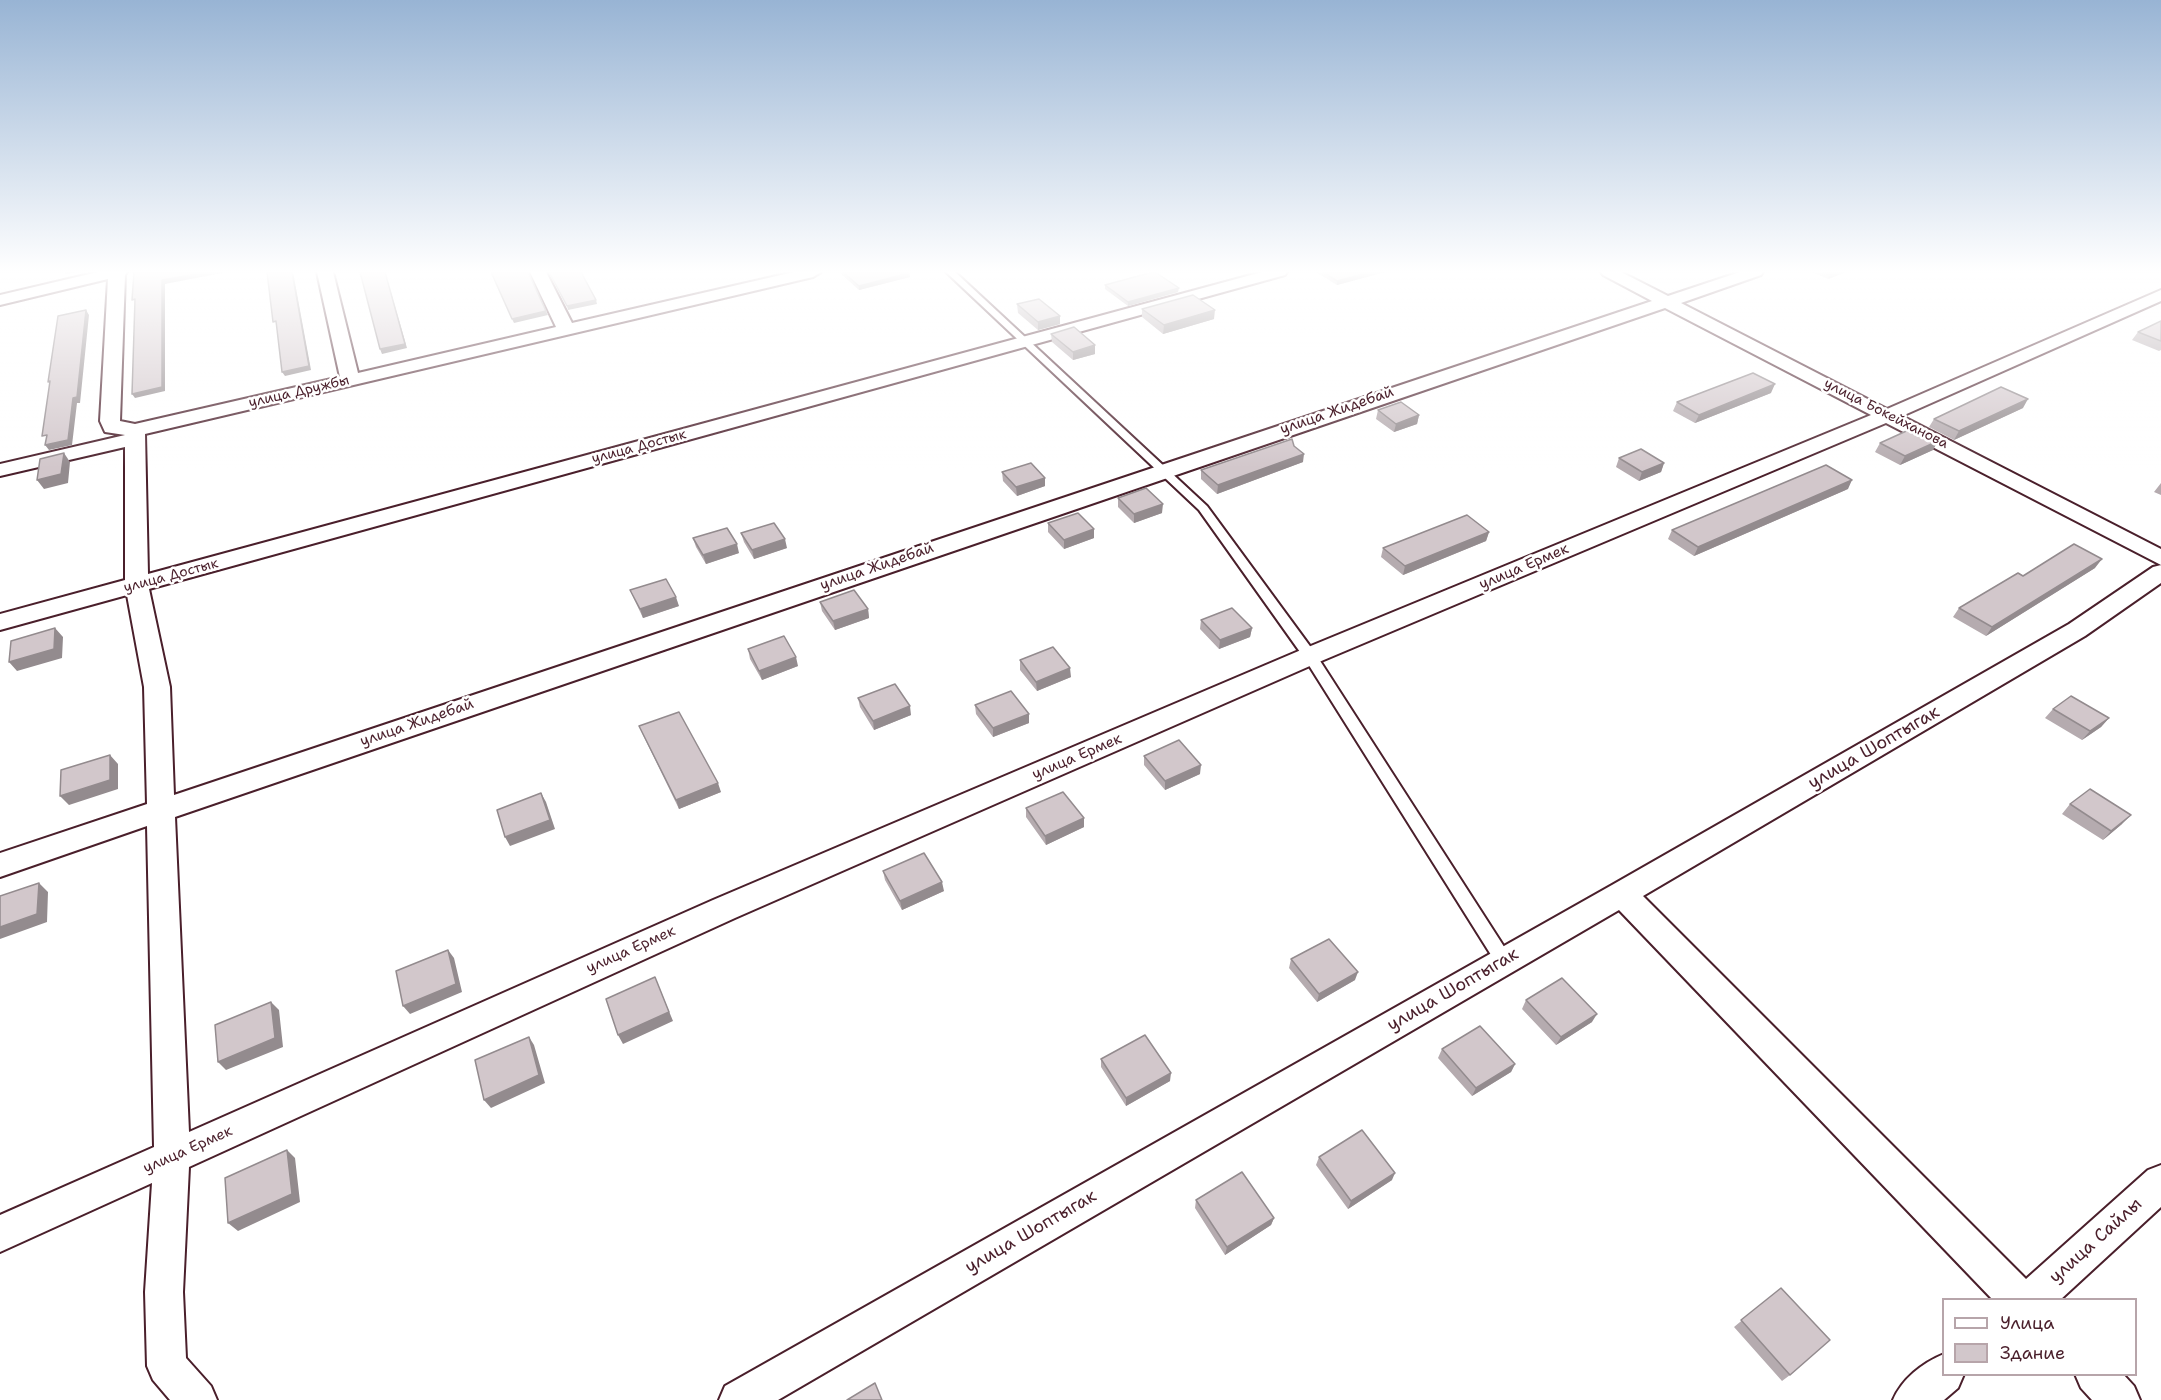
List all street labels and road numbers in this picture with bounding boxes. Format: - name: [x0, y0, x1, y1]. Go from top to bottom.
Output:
- street label: улица Дружбы: [247, 372, 351, 412]
- street label: улица Бокейханова: [1821, 375, 1951, 453]
- street label: улица Жидебай: [1278, 383, 1396, 439]
- street label: улица Достык: [590, 426, 688, 468]
- street label: улица Жидебай: [818, 539, 936, 595]
- street label: улица Ермек: [1476, 540, 1572, 594]
- street label: улица Достык: [122, 555, 220, 597]
- street label: улица Жидебай: [358, 695, 476, 751]
- street label: улица Шоптыгак: [1804, 702, 1944, 794]
- street label: улица Ермек: [1029, 730, 1125, 784]
- street label: улица Ермек: [584, 922, 678, 978]
- street label: улица Шоптыгак: [1383, 944, 1523, 1036]
- street label: улица Ермек: [141, 1122, 235, 1178]
- street label: улица Шоптыгак: [961, 1186, 1101, 1278]
- street label: улица Сайлы: [2045, 1194, 2147, 1288]

